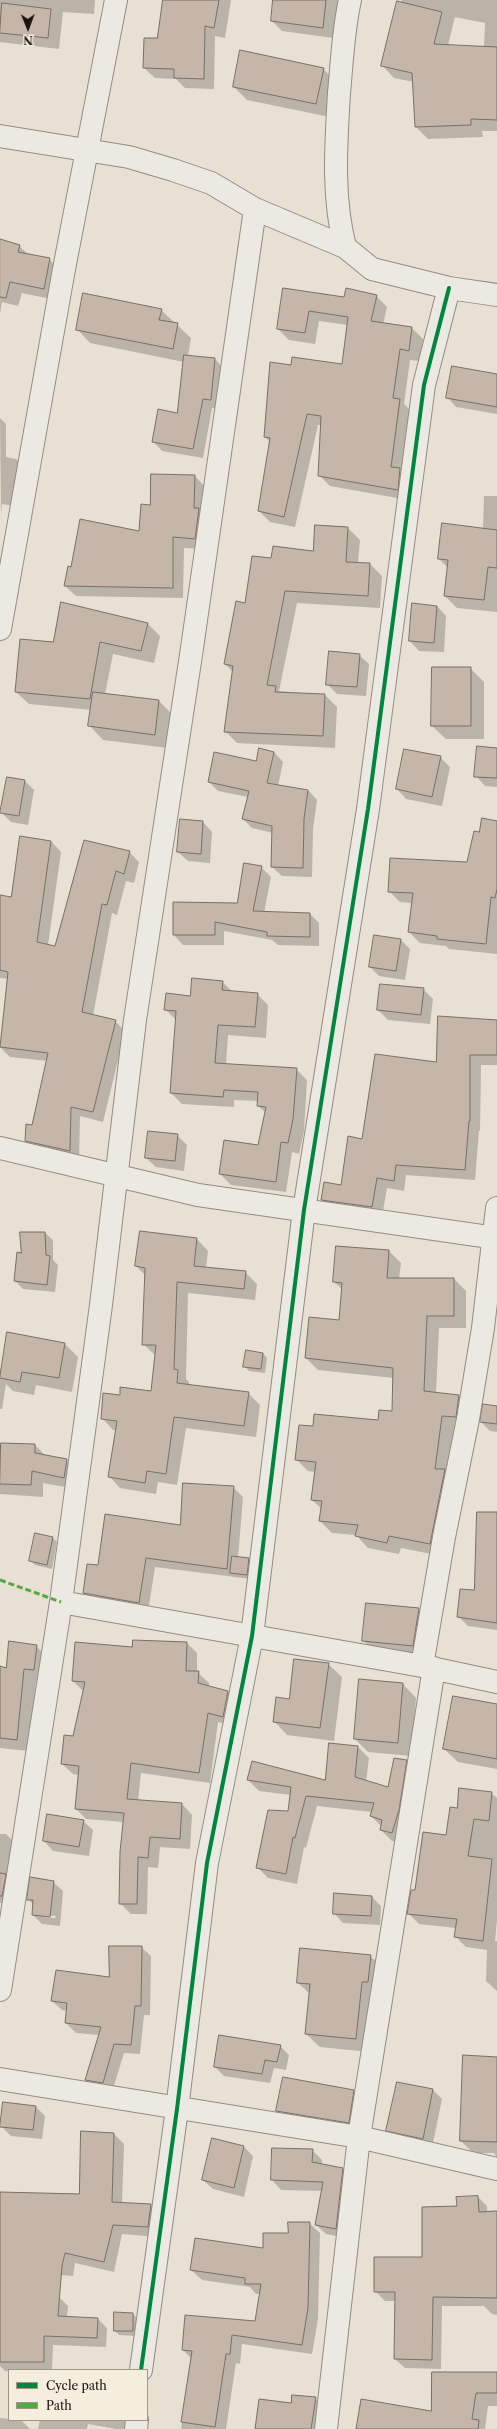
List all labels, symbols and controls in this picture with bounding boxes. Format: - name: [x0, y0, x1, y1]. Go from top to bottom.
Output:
- north arrow: [8, 8, 48, 48]
- text: N: [23, 33, 33, 47]
- legend: [8, 2369, 148, 2421]
- text: Cycle path: [46, 2378, 107, 2393]
- text: Path: [46, 2398, 72, 2413]

